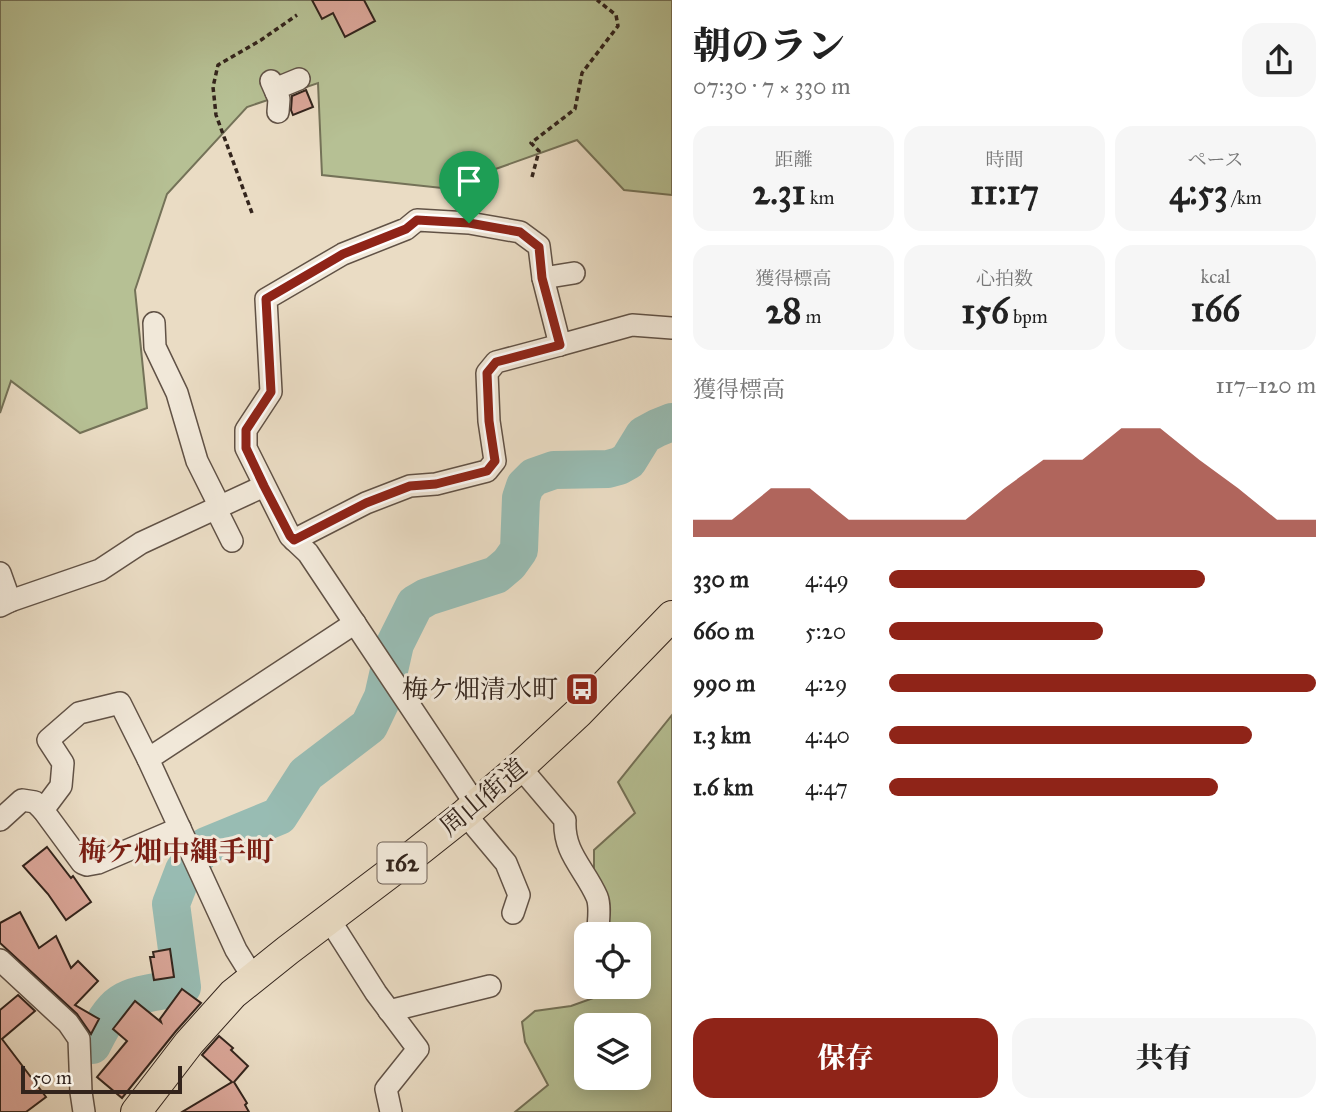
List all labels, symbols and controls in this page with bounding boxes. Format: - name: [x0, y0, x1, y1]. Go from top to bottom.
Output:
- text: 朝のラン: [693, 23, 845, 69]
- button: share: [1242, 23, 1316, 97]
- text: 07:30 · 7 × 330 m: [693, 72, 851, 100]
- text: 距離: [774, 148, 813, 171]
- text: 時間: [985, 148, 1024, 171]
- text: ペース: [1187, 148, 1244, 171]
- pin: [439, 151, 499, 223]
- icon: arrive: [450, 162, 488, 200]
- text: 2.31: [753, 171, 806, 214]
- text: 11:17: [970, 171, 1039, 214]
- text: 4:53: [1169, 171, 1228, 214]
- text: km: [806, 186, 834, 209]
- text: /km: [1228, 186, 1262, 209]
- text: kcal: [1201, 265, 1230, 288]
- text: 獲得標高: [755, 267, 832, 290]
- text: 心拍数: [976, 267, 1033, 290]
- text: 166: [1191, 288, 1240, 331]
- text: 28: [766, 290, 801, 333]
- text: 156: [961, 290, 1009, 333]
- text: m: [801, 305, 821, 328]
- text: bpm: [1009, 305, 1048, 328]
- text: 117–120 m: [1215, 371, 1316, 399]
- text: 獲得標高: [693, 375, 785, 403]
- text: 330 m: [693, 565, 749, 593]
- text: 4:49: [805, 565, 849, 593]
- text: 660 m: [693, 617, 754, 645]
- text: 5:20: [805, 617, 846, 645]
- text: 990 m: [693, 669, 755, 697]
- text: 4:29: [805, 669, 847, 697]
- bus stop icon: 梅ケ畑清水町: [563, 670, 601, 708]
- place label: 梅ケ畑清水町: [402, 673, 558, 705]
- text: 1.3 km: [693, 721, 751, 749]
- text: 4:40: [805, 721, 850, 749]
- street label: 周山街道: [433, 751, 533, 843]
- text: 1.6 km: [693, 773, 754, 801]
- text: 4:47: [805, 773, 848, 801]
- district label: 梅ケ畑中縄手町: [78, 834, 274, 869]
- road number: 162: [378, 842, 426, 884]
- map controls: [574, 922, 651, 1090]
- button: locate: [574, 922, 651, 999]
- button: layers: [574, 1013, 651, 1090]
- button: 保存: [693, 1018, 998, 1098]
- button: 共有: [1012, 1018, 1316, 1098]
- scale bar: [21, 1063, 182, 1095]
- text: 50 m: [32, 1066, 72, 1089]

